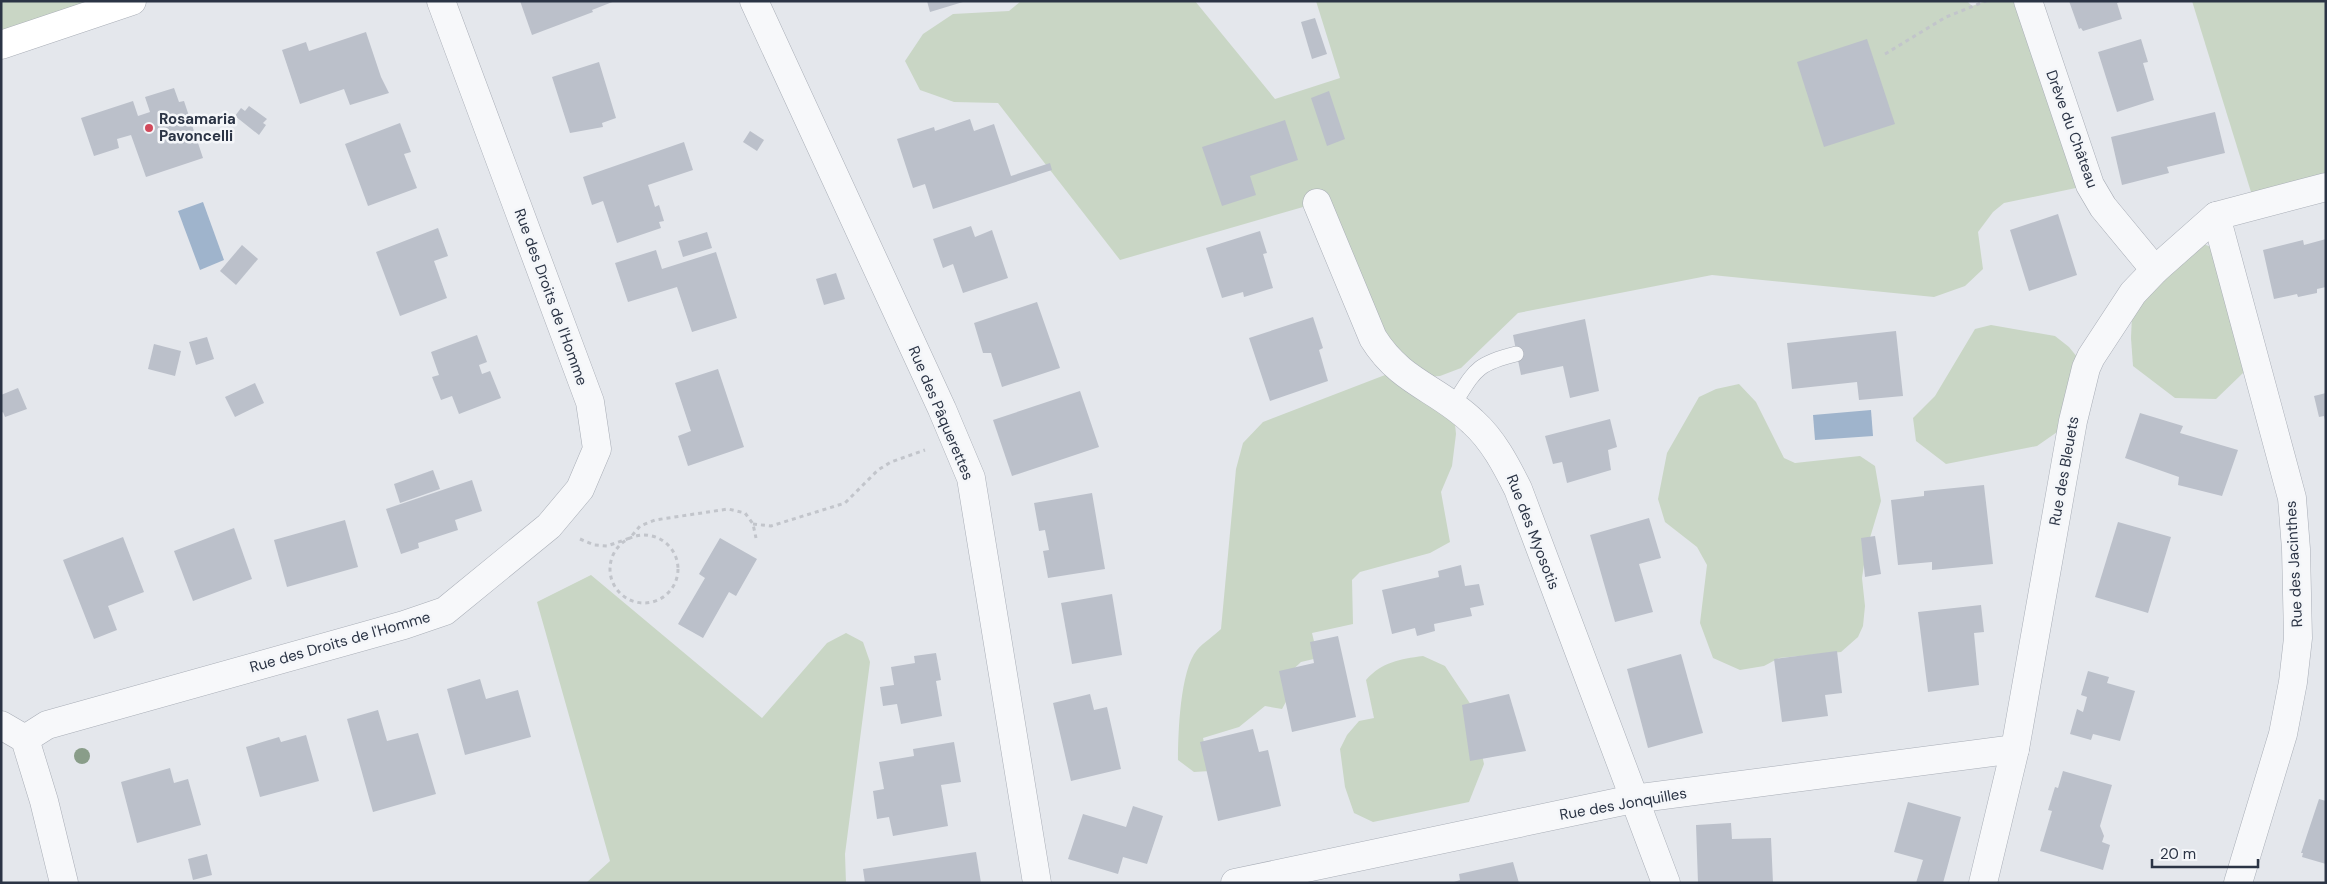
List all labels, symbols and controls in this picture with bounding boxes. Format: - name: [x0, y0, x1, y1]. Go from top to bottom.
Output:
- street label: Drève du Château: [2041, 67, 2103, 191]
- place label: Rosamaria Pavoncelli: [159, 109, 236, 146]
- marker: Rosamaria Pavoncelli: [143, 122, 155, 134]
- street label: Rue des Droits de l'Homme: [510, 206, 592, 388]
- street label: Rue des Pâquerettes: [904, 343, 978, 483]
- street label: Rue des Bleuets: [2045, 415, 2083, 527]
- street label: Rue des Myosotis: [1502, 472, 1564, 592]
- street label: Rue des Jacinthes: [2281, 500, 2307, 628]
- street label: Rue des Droits de l'Homme: [247, 607, 433, 677]
- street label: Rue des Jonquilles: [1558, 783, 1688, 825]
- scale bar: [2152, 836, 2258, 868]
- text: 20 m: [2160, 844, 2196, 864]

